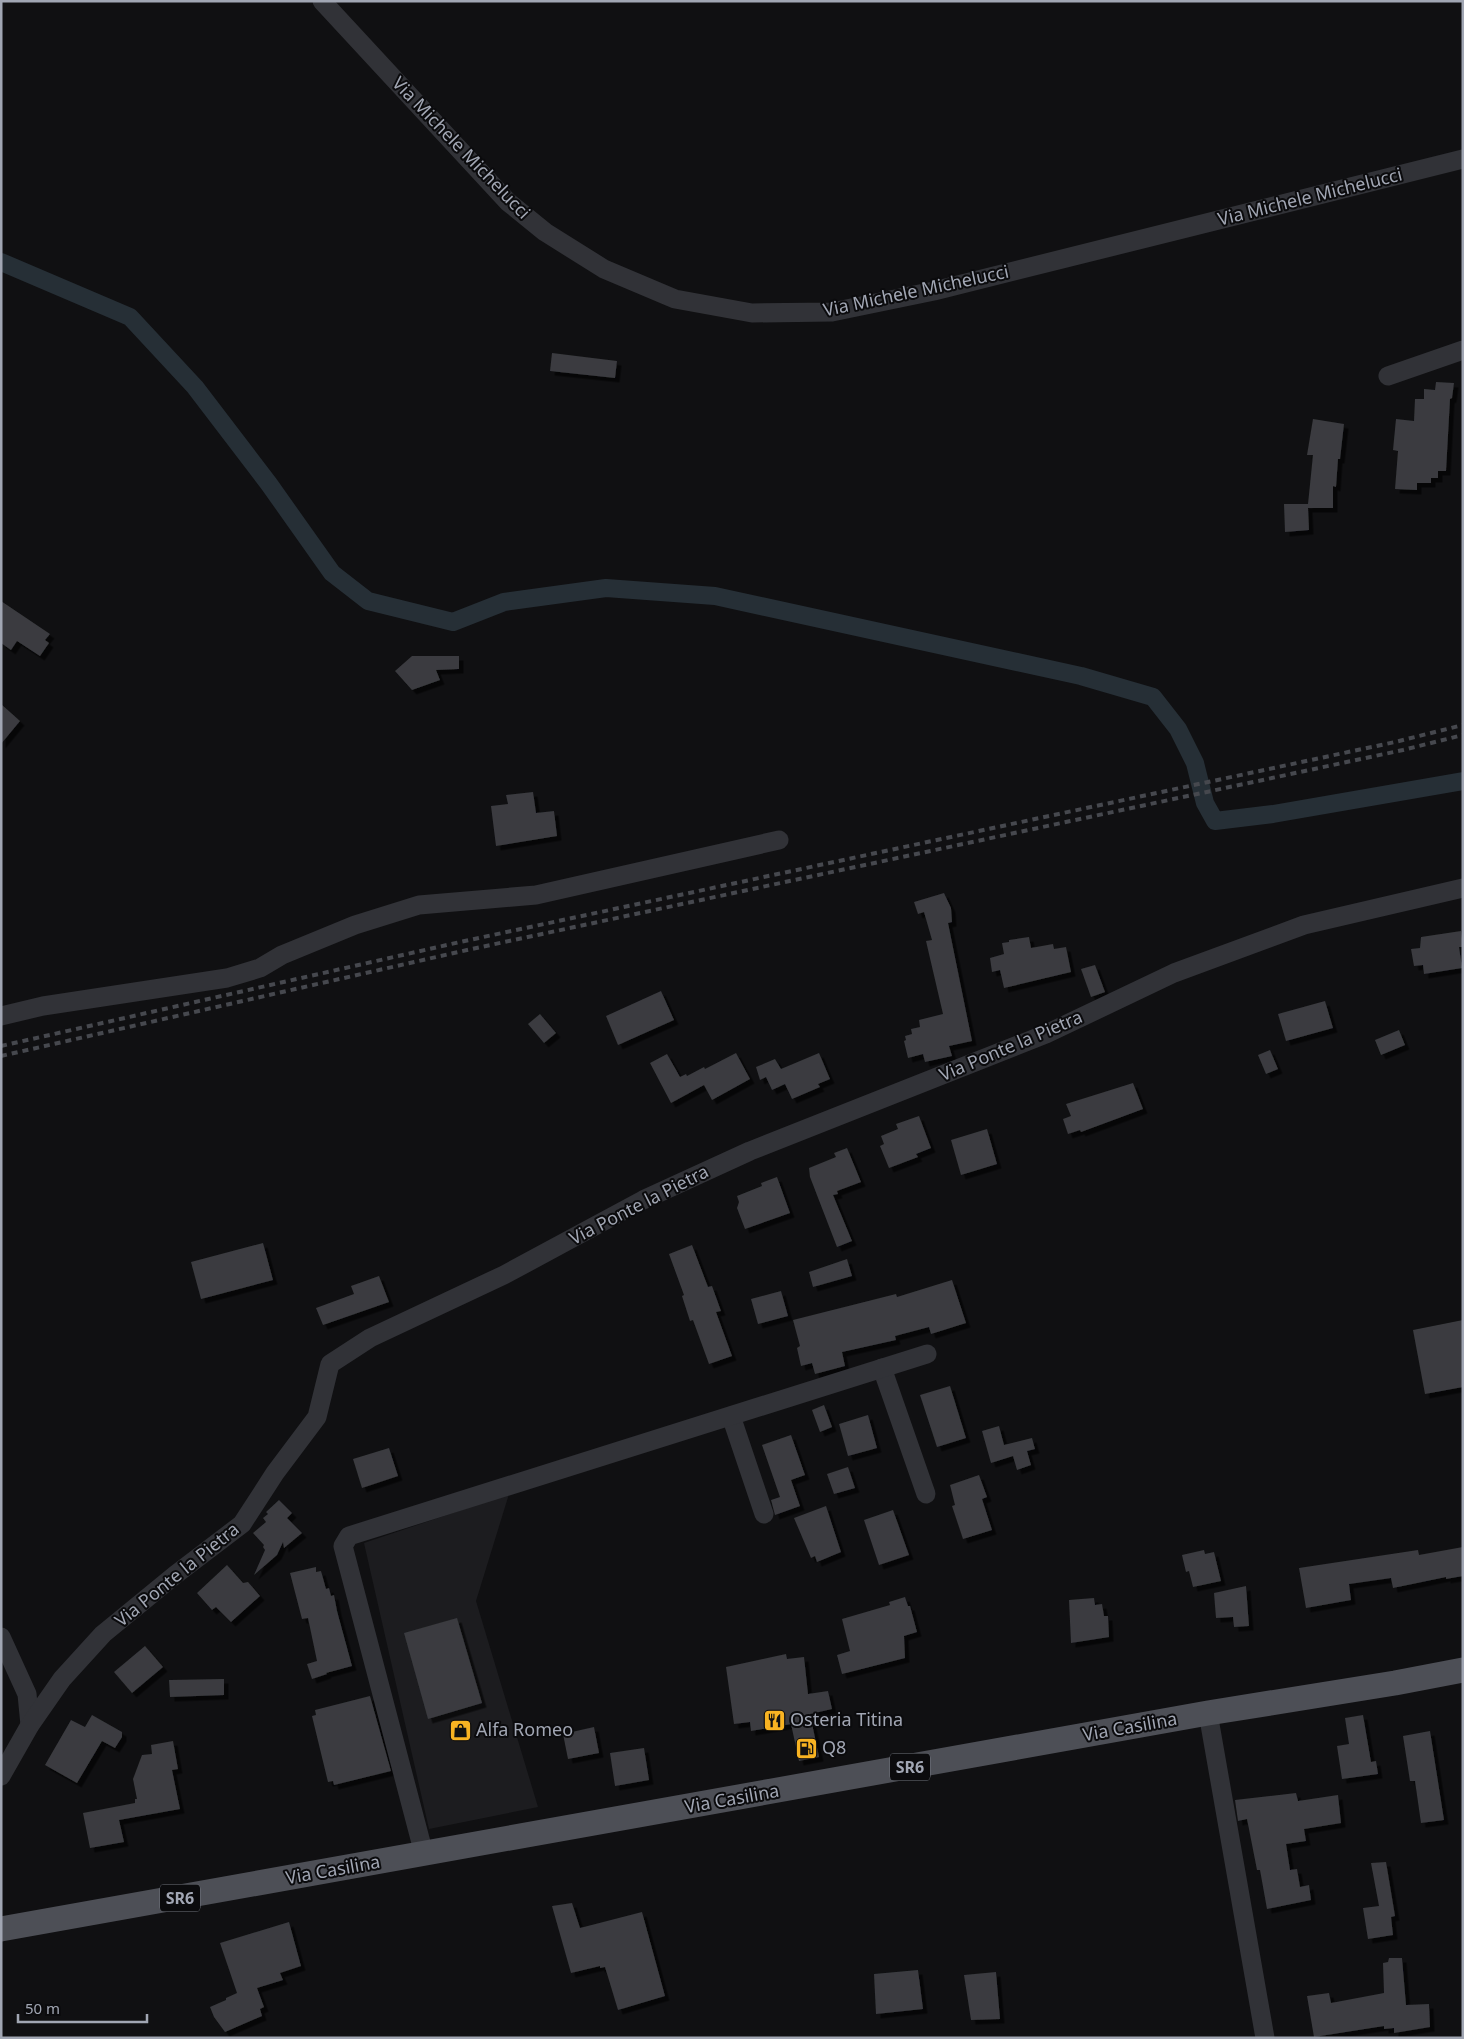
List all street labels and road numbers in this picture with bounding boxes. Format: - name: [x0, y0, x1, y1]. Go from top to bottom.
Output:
- street label: Via Michele Michelucci: [387, 71, 536, 224]
- street label: Via Michele Michelucci: [1215, 162, 1404, 231]
- street label: Via Michele Michelucci: [821, 259, 1011, 321]
- street label: Via Ponte la Pietra: [935, 1004, 1086, 1086]
- street label: Via Ponte la Pietra: [565, 1159, 712, 1250]
- street label: Via Ponte la Pietra: [109, 1517, 243, 1632]
- street label: Via Casilina: [1081, 1706, 1179, 1746]
- road number: SR6: [890, 1754, 930, 1780]
- street label: Via Casilina: [683, 1778, 781, 1818]
- street label: Via Casilina: [284, 1849, 382, 1889]
- road number: SR6: [160, 1885, 200, 1912]

